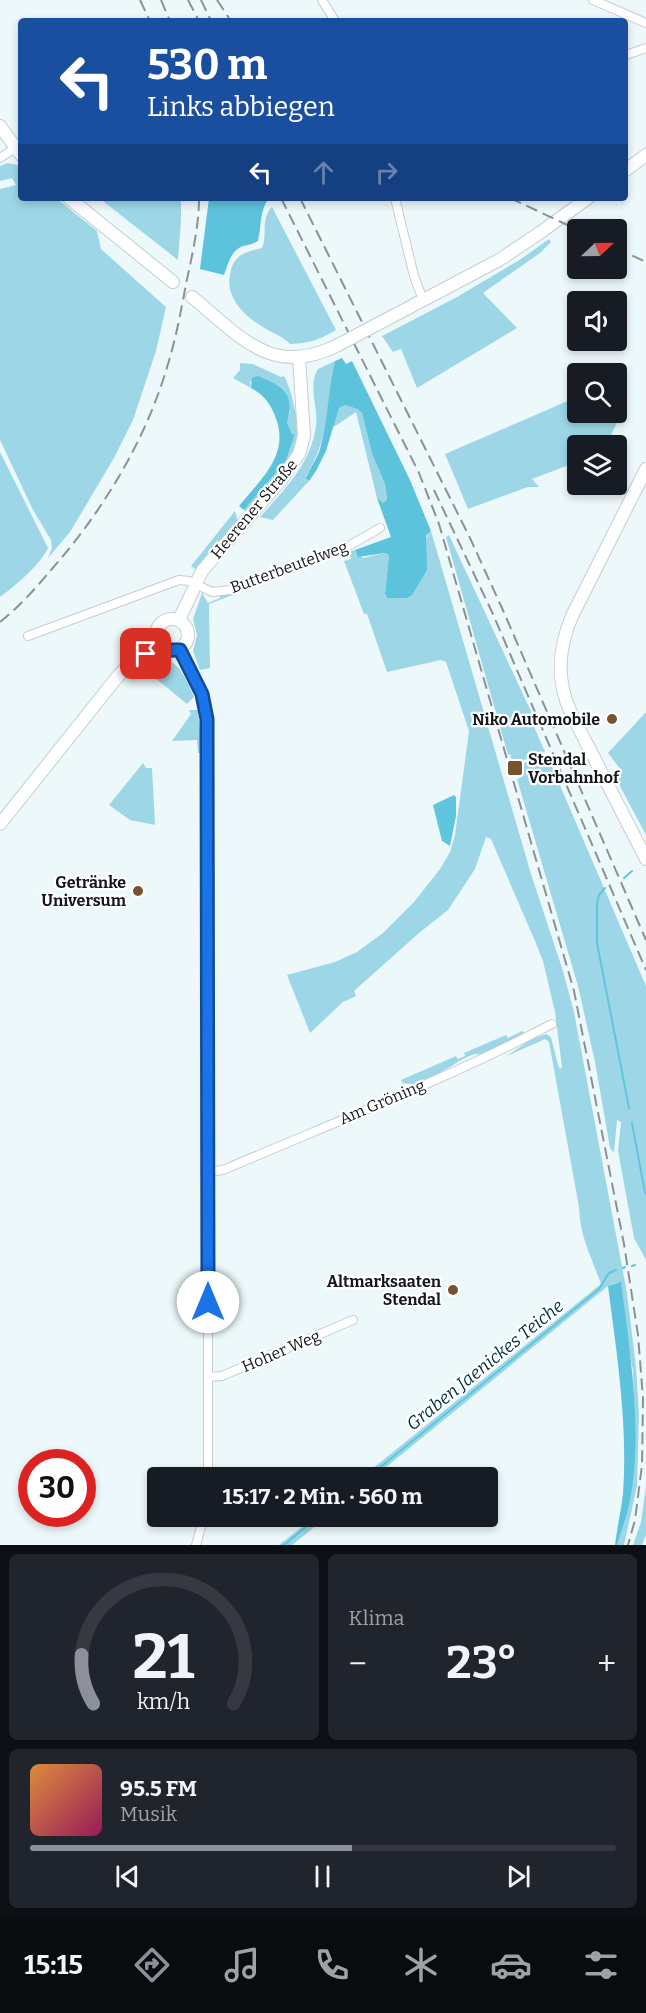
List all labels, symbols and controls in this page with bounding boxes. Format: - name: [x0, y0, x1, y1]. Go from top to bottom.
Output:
- text: 530 m: [147, 40, 267, 90]
- icon: left: [48, 42, 126, 120]
- text: Links abbiegen: [147, 91, 335, 123]
- icon: left: [244, 156, 277, 189]
- icon: ahead: [307, 156, 340, 189]
- icon: right: [370, 156, 403, 189]
- north arrow: [567, 219, 627, 279]
- map controls: [567, 219, 627, 495]
- button: sound: [567, 291, 627, 351]
- button: search: [567, 363, 627, 423]
- button: layers: [567, 435, 627, 495]
- street label: Heerener Straße: [207, 455, 301, 563]
- street label: Butterbeutelweg: [228, 537, 350, 597]
- pin: [120, 628, 171, 679]
- icon: arrive: [129, 637, 162, 670]
- place label: Niko Automobile: [472, 710, 600, 729]
- marker: Niko Automobile: [605, 712, 619, 726]
- place label: Stendal Vorbahnhof: [528, 750, 620, 787]
- marker: Stendal Vorbahnhof: [506, 759, 524, 777]
- place label: Getränke Universum: [41, 873, 127, 910]
- marker: Getränke Universum: [131, 884, 145, 898]
- street label: Am Gröning: [336, 1075, 428, 1129]
- position arrow: [176, 1270, 240, 1334]
- place label: Altmarksaaten Stendal: [327, 1272, 442, 1309]
- marker: Altmarksaaten Stendal: [446, 1283, 460, 1297]
- water label: Graben Jaenickes Teiche: [402, 1295, 568, 1435]
- street label: Hoher Weg: [239, 1326, 323, 1376]
- speed limit sign: 30: [18, 1449, 96, 1527]
- text: 15:17 · 2 Min. · 560 m: [223, 1483, 422, 1510]
- text: Klima: [349, 1606, 404, 1630]
- text: 21: [133, 1620, 195, 1695]
- text: 23°: [446, 1636, 517, 1690]
- text: −: [349, 1644, 367, 1684]
- text: +: [597, 1644, 616, 1684]
- text: km/h: [137, 1689, 190, 1715]
- text: 95.5 FM: [120, 1775, 197, 1802]
- text: Musik: [120, 1802, 177, 1826]
- icon: previous: [111, 1860, 144, 1893]
- icon: pause: [306, 1860, 339, 1893]
- icon: next: [502, 1860, 535, 1893]
- icon: directions: [131, 1944, 173, 1986]
- icon: music: [221, 1944, 263, 1986]
- icon: phone: [311, 1944, 353, 1986]
- icon: climate: [400, 1944, 442, 1986]
- icon: car: [490, 1944, 532, 1986]
- icon: filters: [580, 1944, 622, 1986]
- text: 15:15: [24, 1949, 83, 1981]

